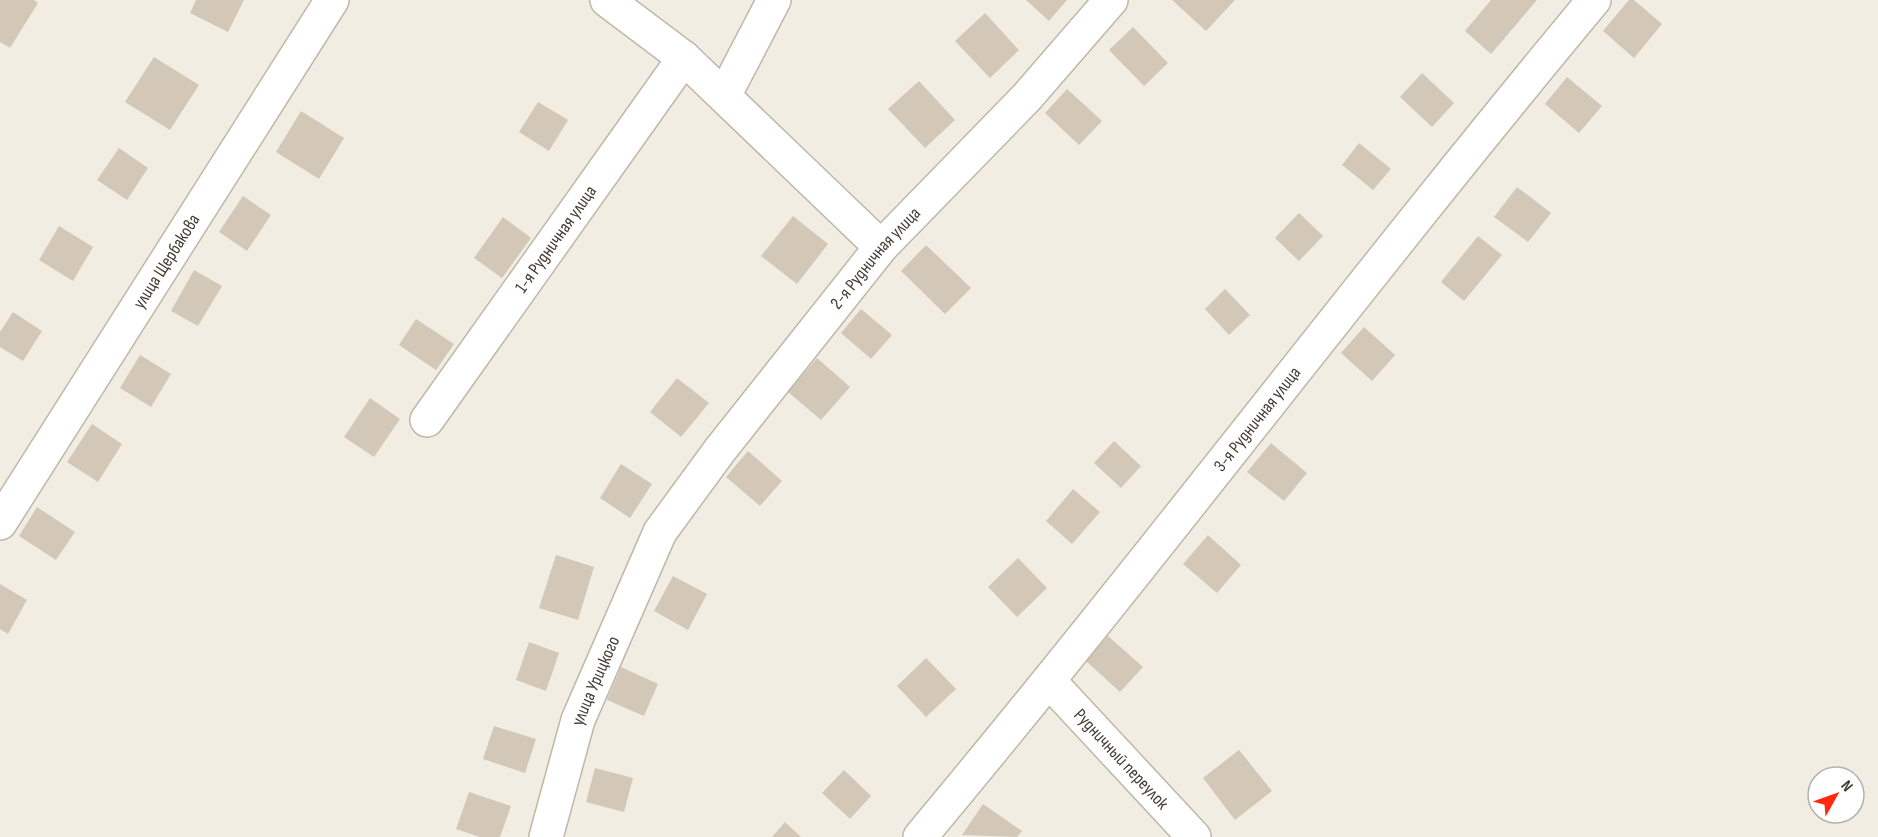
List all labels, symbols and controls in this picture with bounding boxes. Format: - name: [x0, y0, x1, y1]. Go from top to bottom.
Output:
- street label: 1-я Рудничная улица: [511, 182, 601, 297]
- street label: 2-я Рудничная улица: [826, 203, 925, 313]
- street label: улица Щербакова: [129, 210, 204, 313]
- street label: 3-я Рудничная улица: [1210, 363, 1305, 476]
- street label: улица Урицкого: [567, 633, 624, 728]
- street label: Рудничный переулок: [1069, 705, 1173, 814]
- north arrow: [1806, 765, 1866, 825]
- text: N: [1836, 777, 1856, 796]

